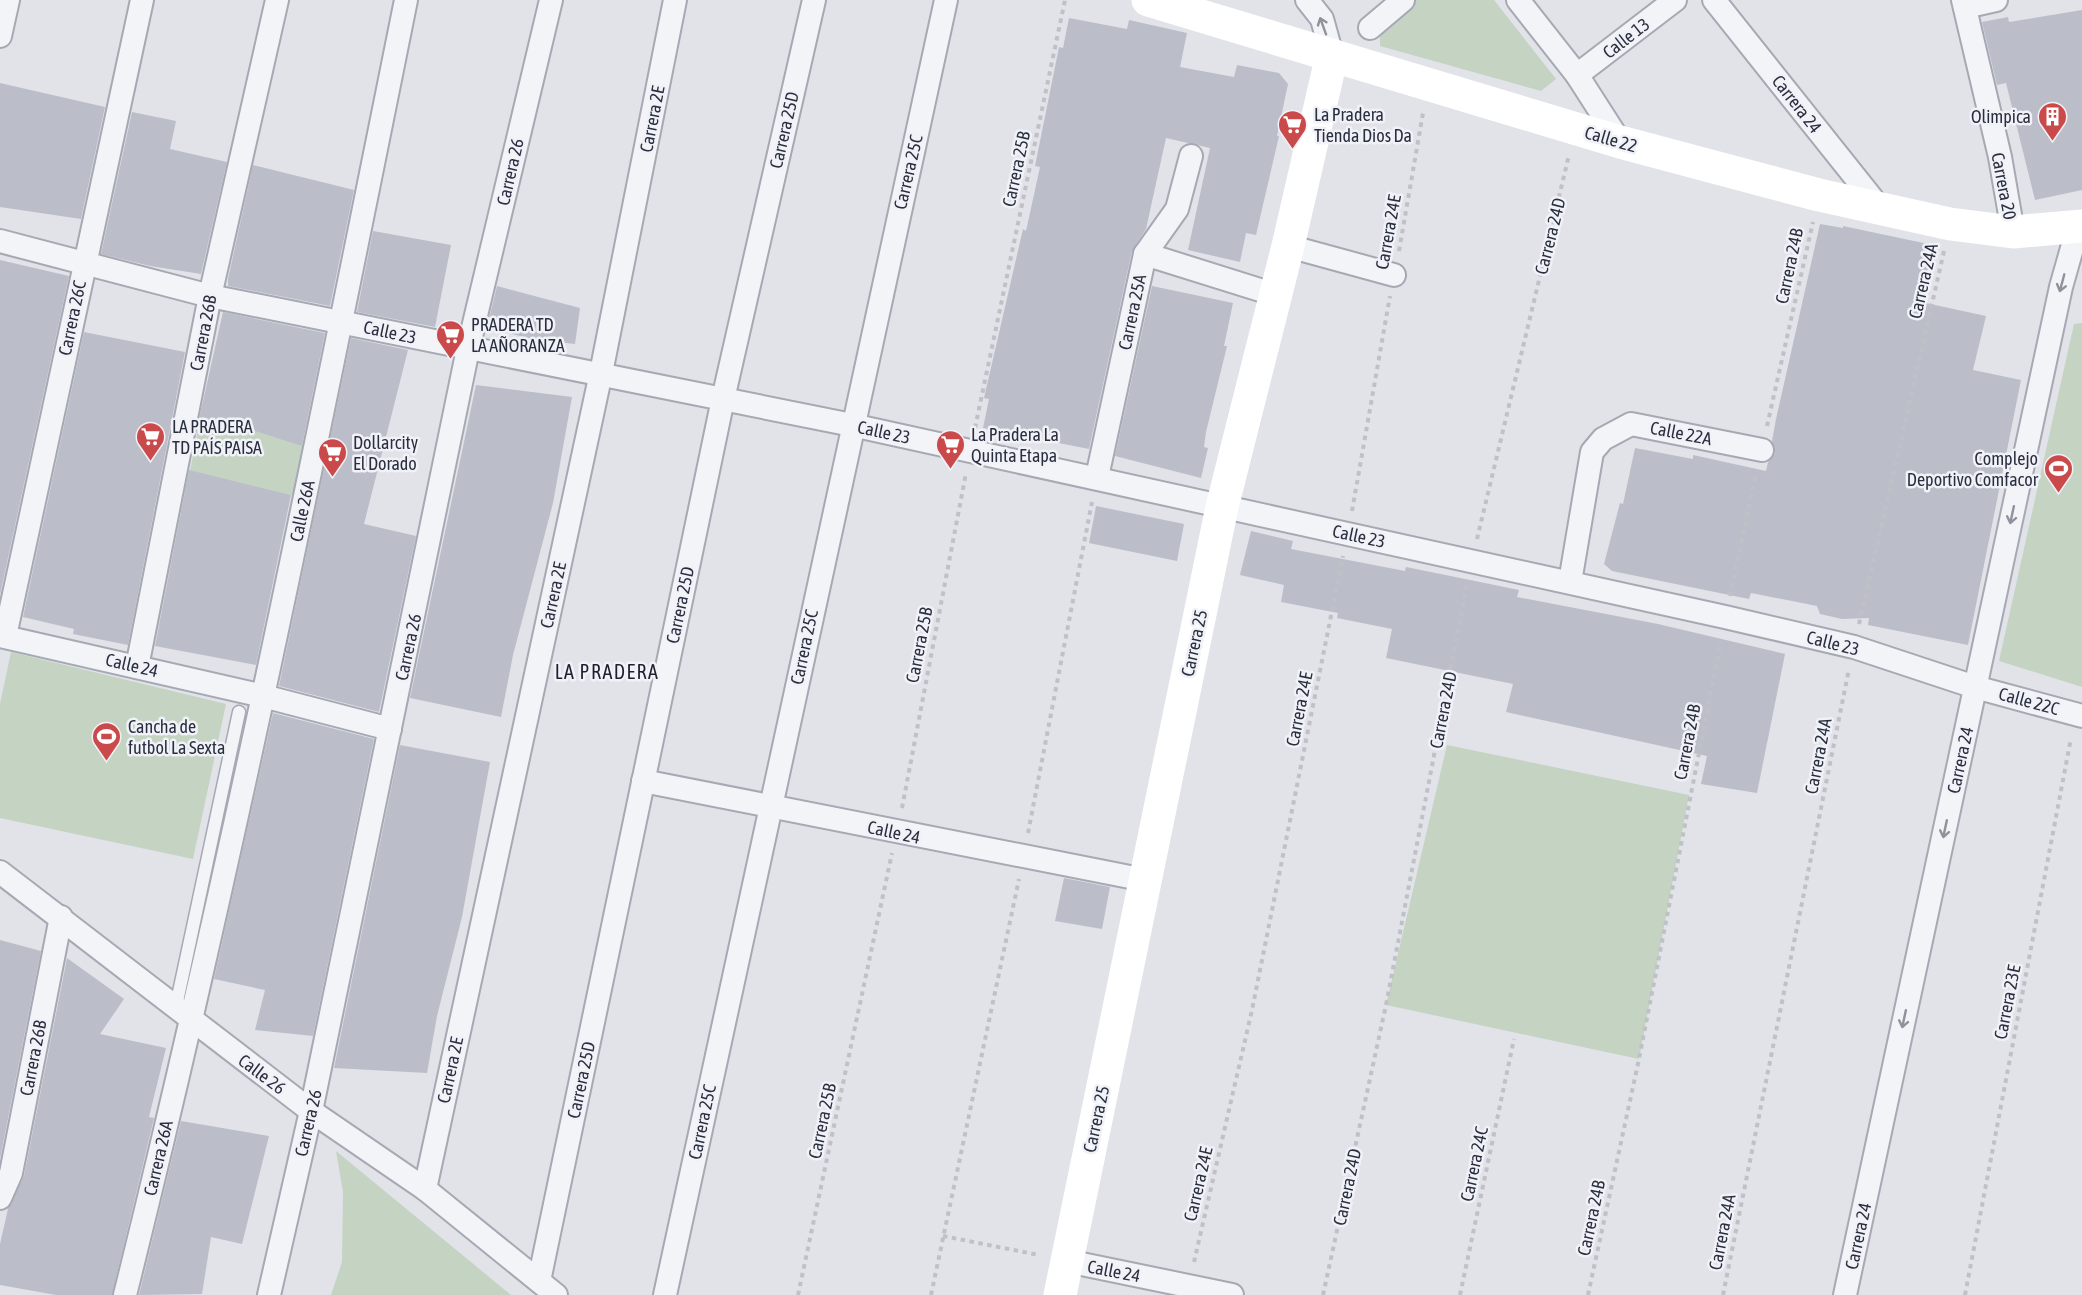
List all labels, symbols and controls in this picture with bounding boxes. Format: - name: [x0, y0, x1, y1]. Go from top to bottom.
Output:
- street label: Calle 13: [1598, 13, 1654, 63]
- one-way arrow: [1317, 17, 1328, 36]
- street label: Carrera 24: [1768, 71, 1826, 137]
- street label: Carrera 2E: [635, 84, 669, 154]
- street label: Carrera 25D: [765, 90, 803, 170]
- building icon: Olimpica: [2036, 100, 2068, 142]
- place label: La Pradera Tienda Dios Da: [1314, 104, 1412, 146]
- place label: Olimpica: [1971, 106, 2031, 127]
- supermarket icon: La Pradera Tienda Dios Da: [1277, 108, 1309, 150]
- street label: Calle 22: [1582, 122, 1640, 156]
- street label: Carrera 25B: [998, 129, 1034, 209]
- street label: Carrera 25C: [889, 133, 927, 211]
- street label: Carrera 26: [492, 137, 528, 207]
- street label: Carrera 20: [1987, 151, 2021, 221]
- street label: Carrera 24E: [1371, 193, 1405, 271]
- street label: Carrera 24D: [1530, 196, 1570, 276]
- street label: Carrera 24B: [1771, 226, 1807, 306]
- street label: Carrera 24A: [1904, 241, 1942, 321]
- street label: Carrera 25A: [1114, 272, 1150, 352]
- one-way arrow: [2056, 273, 2068, 292]
- street label: Carrera 26C: [54, 279, 90, 357]
- street label: Carrera 26B: [185, 293, 221, 373]
- place label: PRADERA TD LA AÑORANZA: [471, 314, 565, 356]
- street label: Calle 23: [362, 316, 418, 348]
- supermarket icon: PRADERA TD LA AÑORANZA: [434, 318, 466, 360]
- place label: LA PRADERA TD PAÍS PAISA: [172, 416, 262, 458]
- street label: Calle 23: [856, 416, 912, 448]
- street label: Calle 22A: [1648, 417, 1714, 449]
- supermarket icon: LA PRADERA TD PAÍS PAISA: [135, 420, 167, 462]
- place label: La Pradera La Quinta Etapa: [971, 424, 1059, 466]
- supermarket icon: La Pradera La Quinta Etapa: [934, 428, 966, 470]
- place label: Dollarcity El Dorado: [353, 432, 418, 474]
- supermarket icon: Dollarcity El Dorado: [316, 436, 348, 478]
- place label: Complejo Deportivo Comfacor: [1907, 448, 2039, 490]
- sports icon: Complejo Deportivo Comfacor: [2043, 452, 2075, 494]
- street label: Calle 26A: [285, 478, 319, 544]
- one-way arrow: [2006, 504, 2017, 524]
- street label: Calle 23: [1331, 520, 1387, 552]
- street label: Carrera 2E: [536, 560, 570, 630]
- street label: Carrera 25D: [662, 565, 698, 645]
- street label: Carrera 25B: [901, 605, 937, 685]
- street label: Carrera 25C: [786, 608, 822, 686]
- street label: Carrera 25: [1177, 608, 1211, 678]
- street label: Carrera 26: [391, 612, 425, 682]
- street label: Calle 23: [1805, 626, 1861, 660]
- street label: Calle 24: [104, 649, 160, 681]
- district label: LA PRADERA: [555, 660, 659, 683]
- street label: Carrera 24E: [1281, 670, 1317, 748]
- street label: Carrera 24D: [1425, 670, 1461, 750]
- street label: Calle 22C: [1997, 683, 2061, 719]
- street label: Carrera 24B: [1669, 702, 1705, 782]
- place label: Cancha de futbol La Sexta: [128, 716, 225, 758]
- street label: Carrera 24A: [1800, 716, 1836, 796]
- sports icon: Cancha de futbol La Sexta: [91, 720, 123, 762]
- street label: Carrera 24: [1943, 725, 1977, 795]
- street label: Calle 24: [866, 816, 922, 848]
- one-way arrow: [1939, 818, 1950, 838]
- street label: Carrera 23E: [1989, 963, 2025, 1041]
- one-way arrow: [1898, 1009, 1909, 1029]
- street label: Carrera 26B: [15, 1018, 51, 1098]
- street label: Carrera 2E: [433, 1035, 467, 1105]
- street label: Carrera 25D: [563, 1040, 599, 1120]
- street label: Calle 26: [234, 1050, 290, 1098]
- street label: Carrera 25B: [804, 1081, 840, 1161]
- street label: Carrera 25C: [684, 1083, 720, 1161]
- street label: Carrera 25: [1079, 1084, 1113, 1154]
- street label: Carrera 26: [290, 1088, 326, 1158]
- street label: Carrera 26A: [139, 1118, 177, 1198]
- street label: Carrera 24C: [1456, 1125, 1492, 1203]
- street label: Carrera 24E: [1179, 1144, 1217, 1223]
- street label: Carrera 24D: [1329, 1147, 1365, 1227]
- street label: Carrera 24B: [1573, 1178, 1609, 1258]
- street label: Carrera 24A: [1704, 1192, 1740, 1272]
- street label: Carrera 24: [1841, 1201, 1875, 1271]
- street label: Calle 24: [1086, 1256, 1142, 1286]

